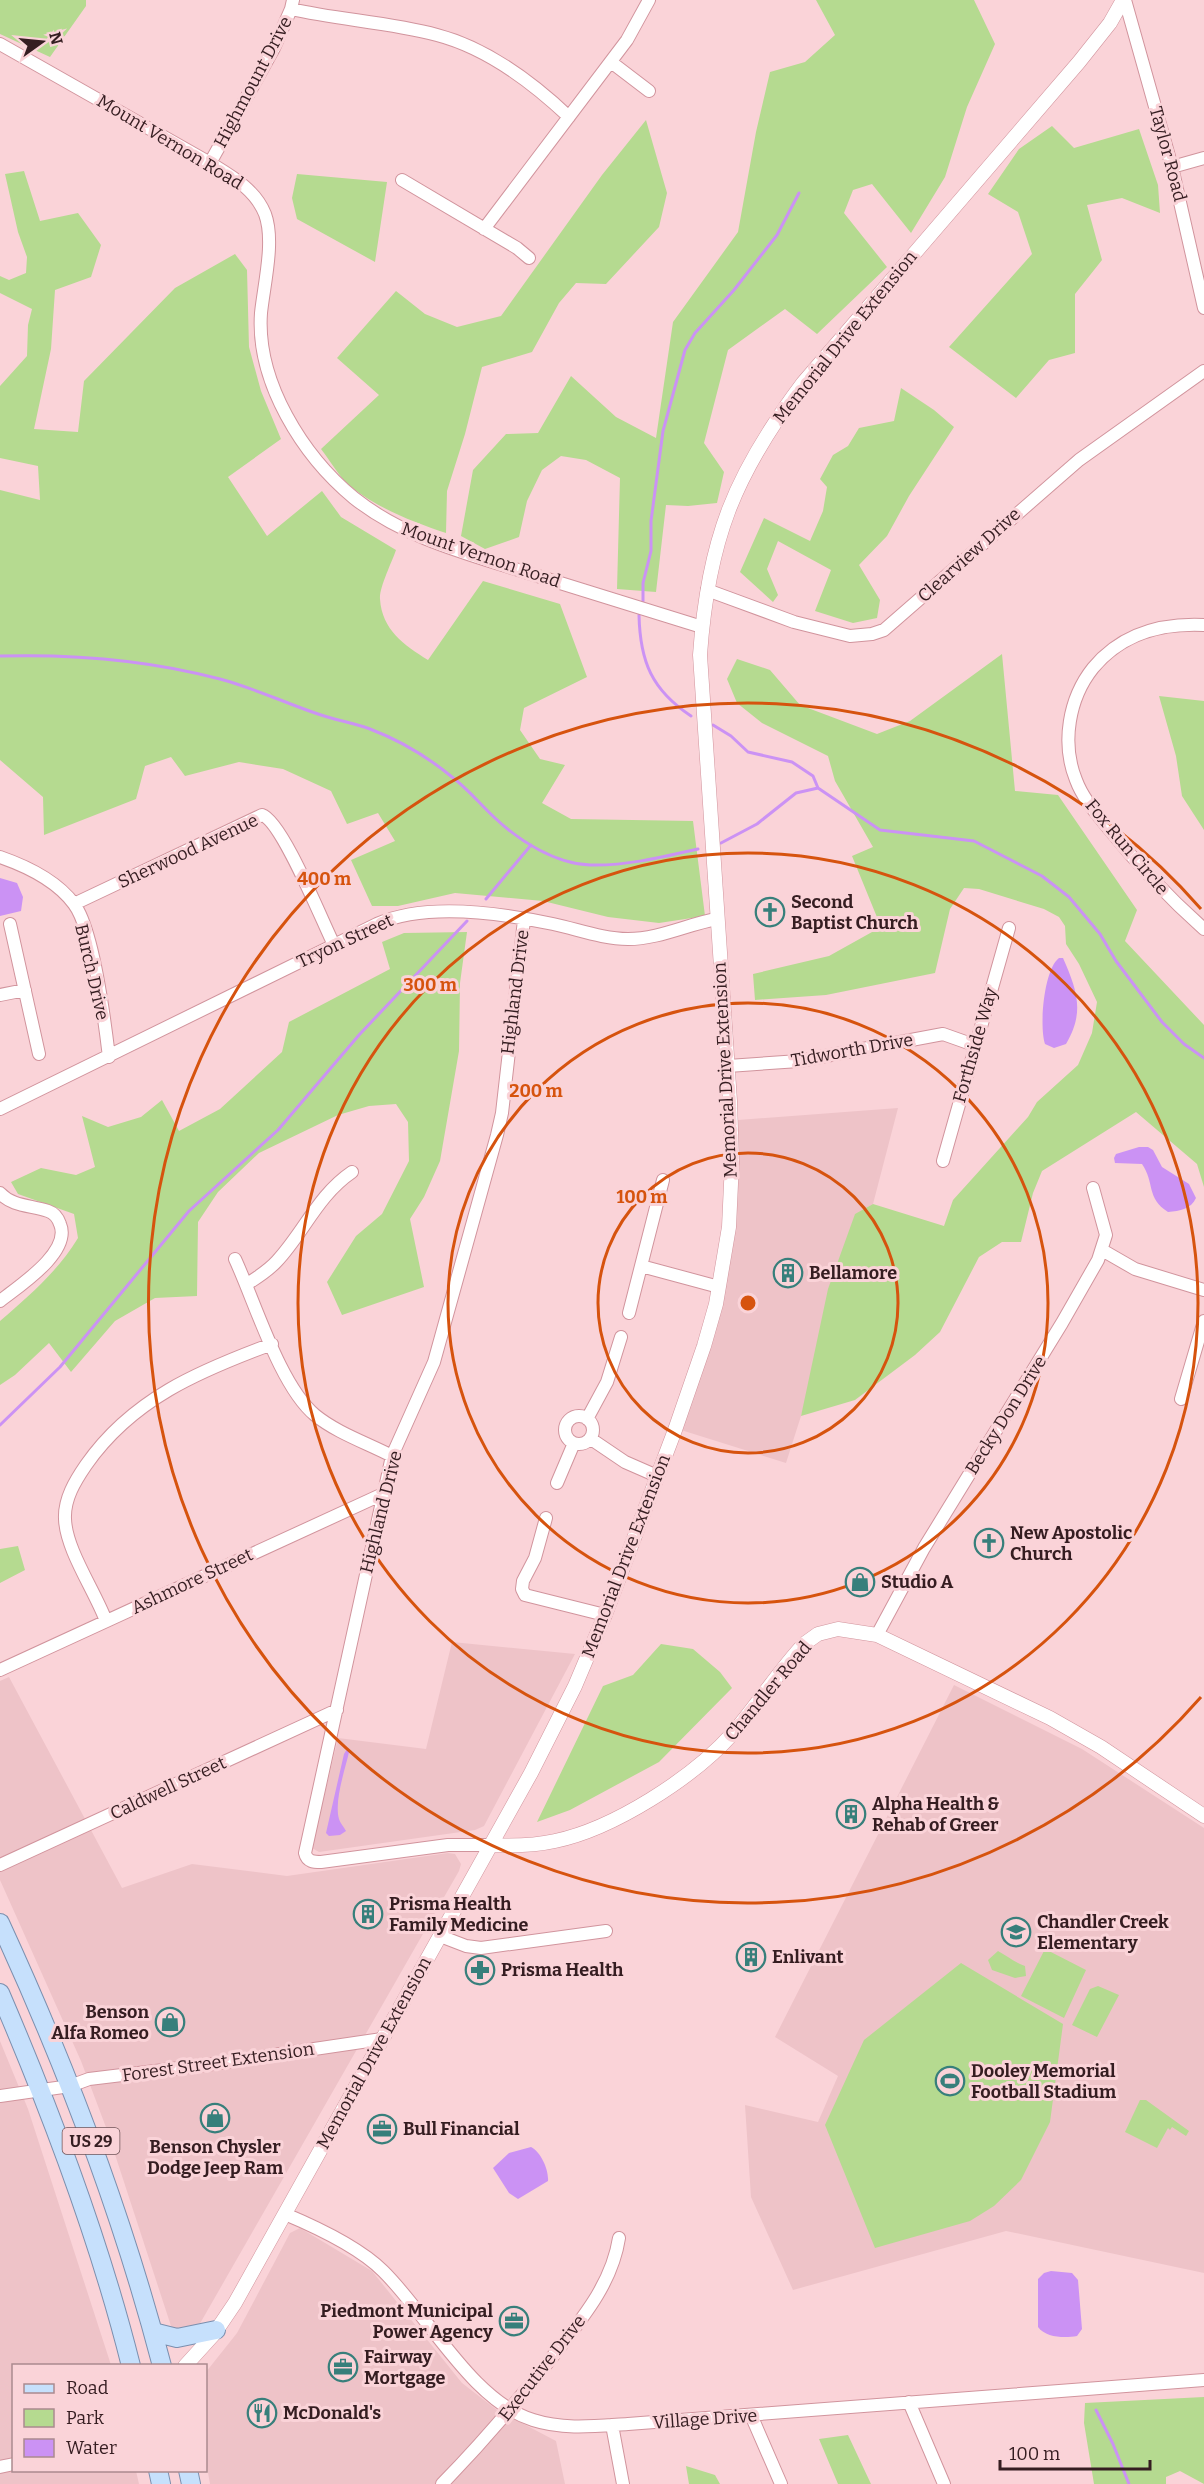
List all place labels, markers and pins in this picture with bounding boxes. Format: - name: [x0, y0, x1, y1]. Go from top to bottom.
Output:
- place label: Second Baptist Church: [791, 891, 919, 934]
- church icon: Second Baptist Church: [754, 896, 786, 928]
- building icon: Bellamore: [772, 1257, 804, 1289]
- place label: Bellamore: [809, 1262, 897, 1284]
- centre of rings: [738, 1293, 758, 1313]
- place label: New Apostolic Church: [1010, 1522, 1132, 1565]
- church icon: New Apostolic Church: [973, 1527, 1005, 1559]
- shop icon: Studio A: [844, 1566, 876, 1598]
- place label: Studio A: [881, 1571, 953, 1593]
- place label: Alpha Health & Rehab of Greer: [872, 1793, 999, 1836]
- building icon: Alpha Health & Rehab of Greer: [835, 1798, 867, 1830]
- place label: Prisma Health Family Medicine: [389, 1893, 529, 1936]
- building icon: Prisma Health Family Medicine: [352, 1898, 384, 1930]
- place label: Chandler Creek Elementary: [1037, 1911, 1169, 1954]
- school or university icon: Chandler Creek Elementary: [1000, 1916, 1032, 1948]
- building icon: Enlivant: [735, 1941, 767, 1973]
- place label: Enlivant: [772, 1946, 844, 1968]
- pharmacy icon: Prisma Health: [464, 1954, 496, 1986]
- place label: Prisma Health: [501, 1959, 624, 1981]
- place label: Benson Alfa Romeo: [51, 2001, 149, 2044]
- shop icon: Benson Alfa Romeo: [154, 2006, 186, 2038]
- place label: Dooley Memorial Football Stadium: [971, 2060, 1116, 2103]
- sports icon: Dooley Memorial Football Stadium: [934, 2065, 966, 2097]
- shop icon: Benson Chysler Dodge Jeep Ram: [199, 2102, 231, 2134]
- office icon: Bull Financial: [366, 2113, 398, 2145]
- place label: Bull Financial: [403, 2118, 520, 2140]
- place label: Benson Chysler Dodge Jeep Ram: [147, 2136, 283, 2179]
- place label: Piedmont Municipal Power Agency: [320, 2300, 494, 2343]
- office icon: Piedmont Municipal Power Agency: [498, 2305, 530, 2337]
- place label: Fairway Mortgage: [364, 2346, 446, 2389]
- office icon: Fairway Mortgage: [327, 2351, 359, 2383]
- restaurant icon: McDonald's: [246, 2397, 278, 2429]
- place label: McDonald's: [283, 2402, 381, 2424]

